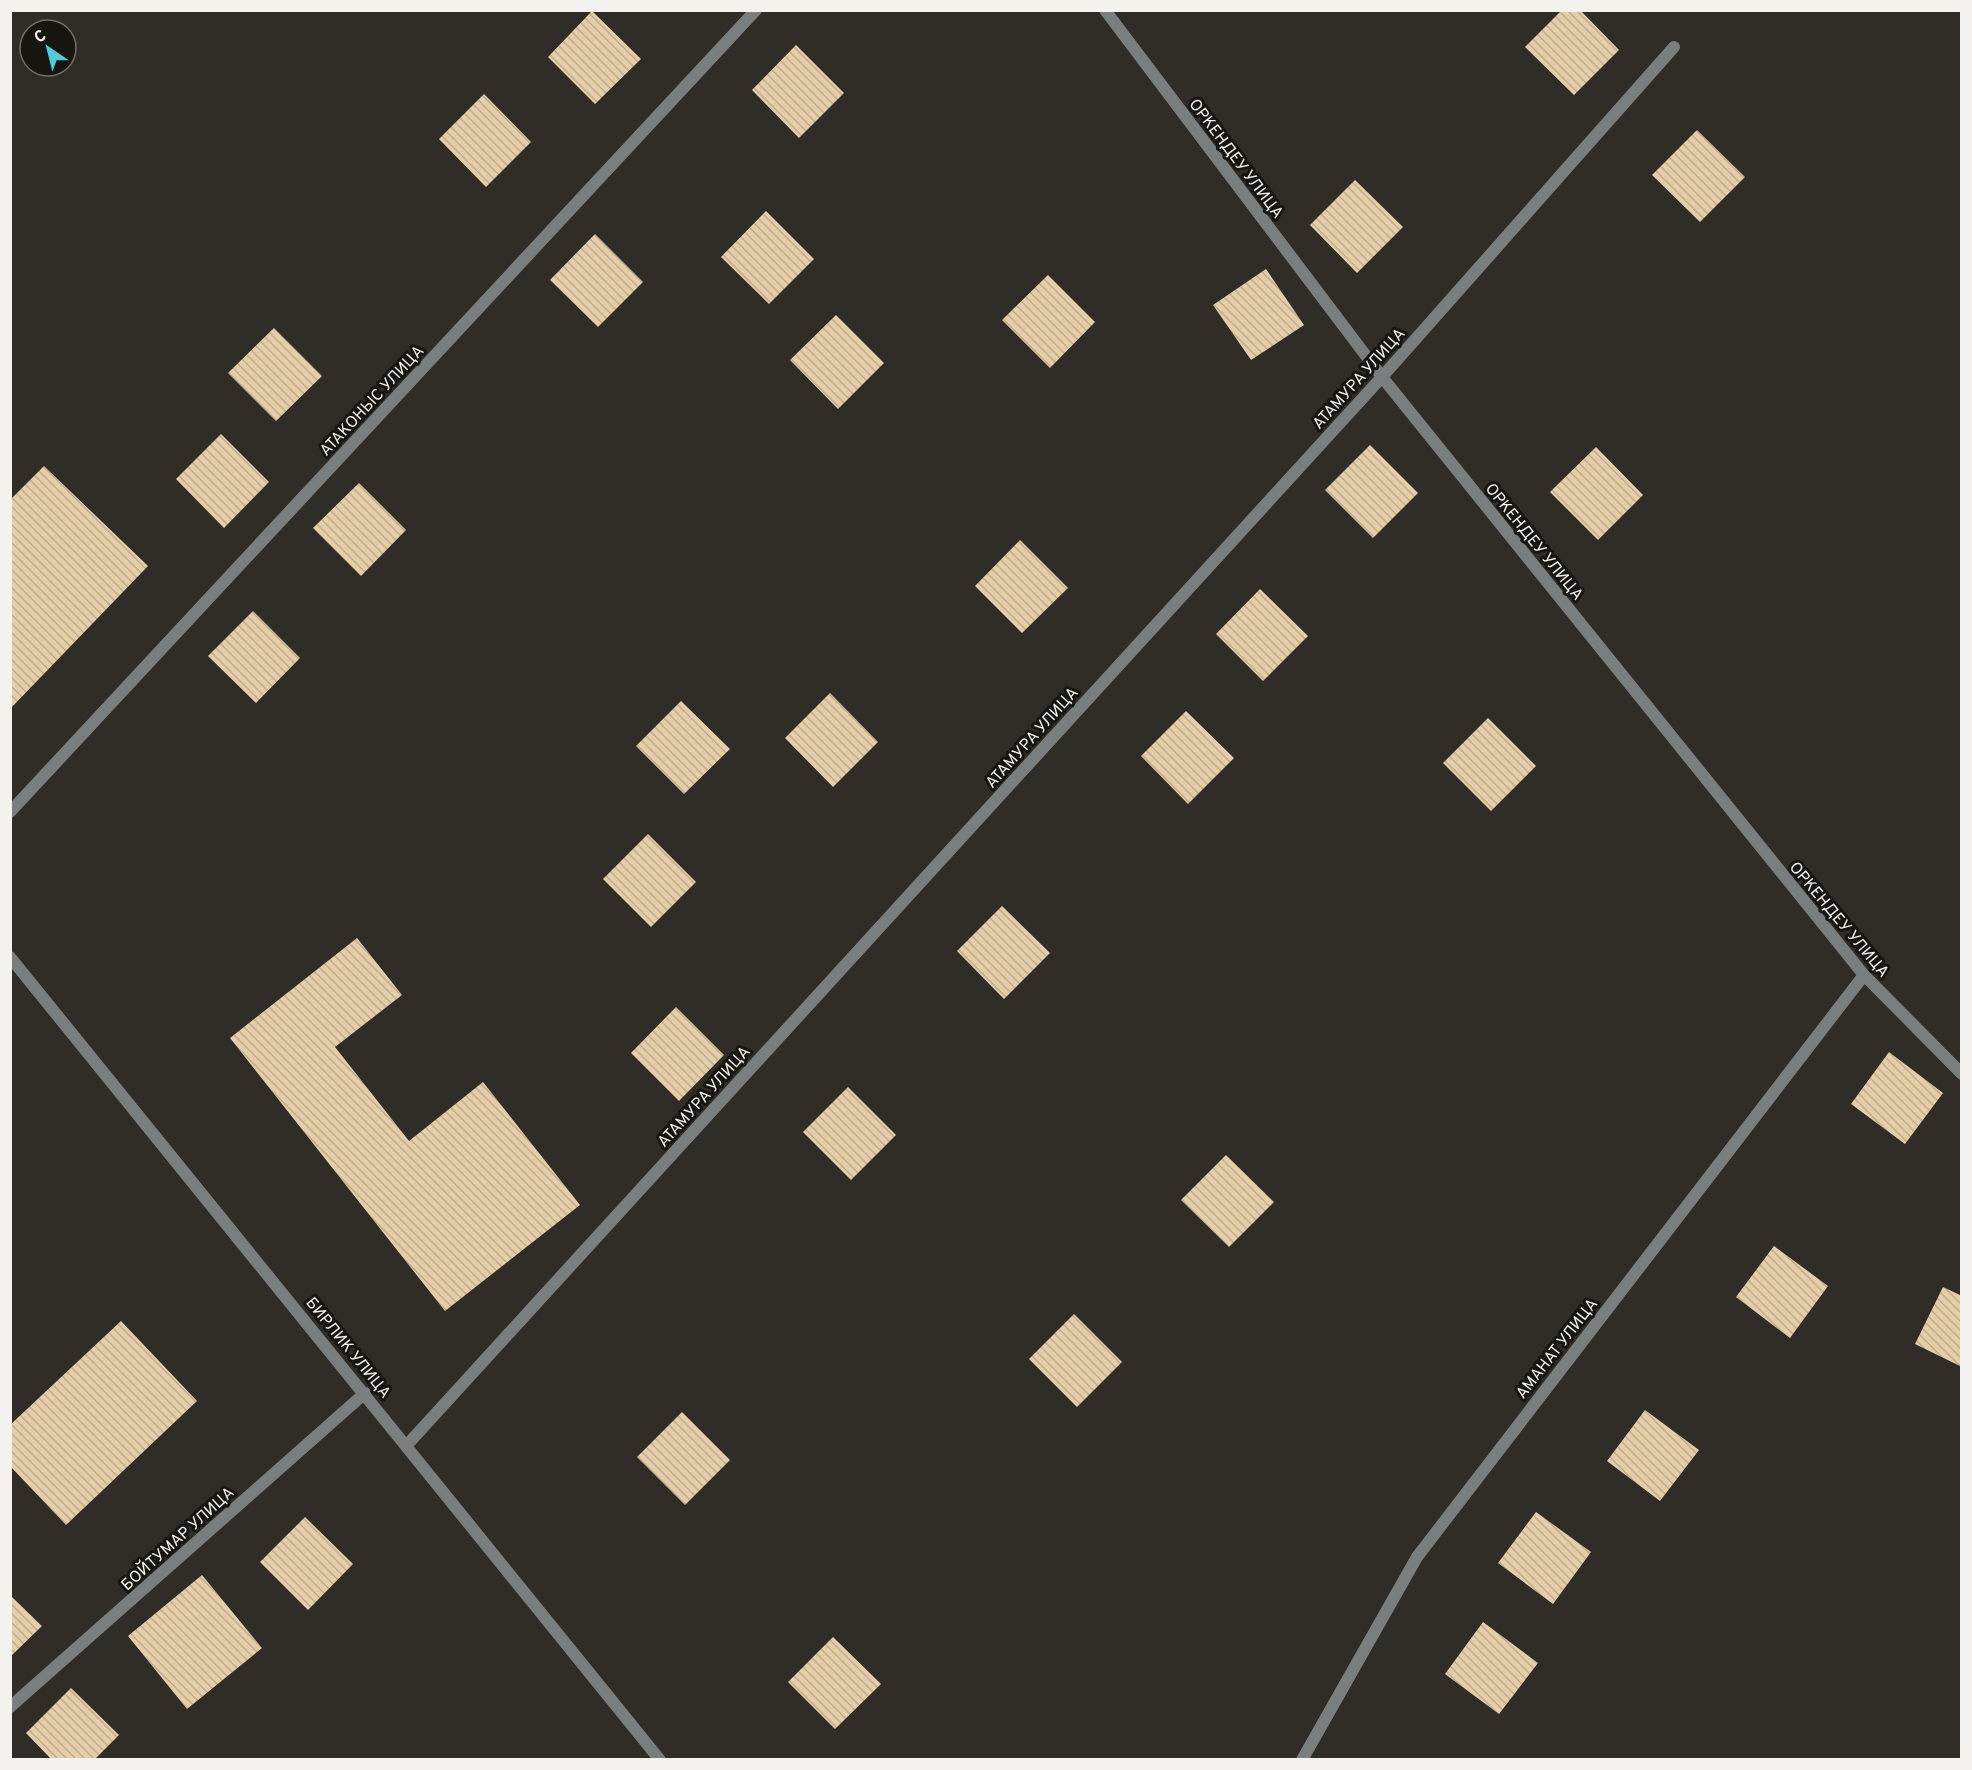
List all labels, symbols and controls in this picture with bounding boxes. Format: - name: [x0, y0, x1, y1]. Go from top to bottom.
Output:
- north arrow: [18, 18, 78, 78]
- text: С: [31, 26, 50, 48]
- street label: ОРКЕНДЕУ УЛИЦА: [1184, 95, 1287, 223]
- street label: АТАМУРА УЛИЦА: [1309, 324, 1410, 434]
- street label: АТАКОНЫС УЛИЦА: [316, 342, 429, 461]
- street label: ОРКЕНДЕУ УЛИЦА: [1480, 480, 1587, 605]
- street label: АТАМУРА УЛИЦА: [982, 683, 1083, 793]
- street label: ОРКЕНДЕУ УЛИЦА: [1784, 858, 1893, 982]
- street label: АТАМУРА УЛИЦА: [654, 1042, 755, 1152]
- street label: БИРЛИК УЛИЦА: [300, 1294, 394, 1403]
- street label: АМАНАТ УЛИЦА: [1512, 1295, 1603, 1403]
- street label: БОЙТУМАР УЛИЦА: [116, 1482, 239, 1596]

